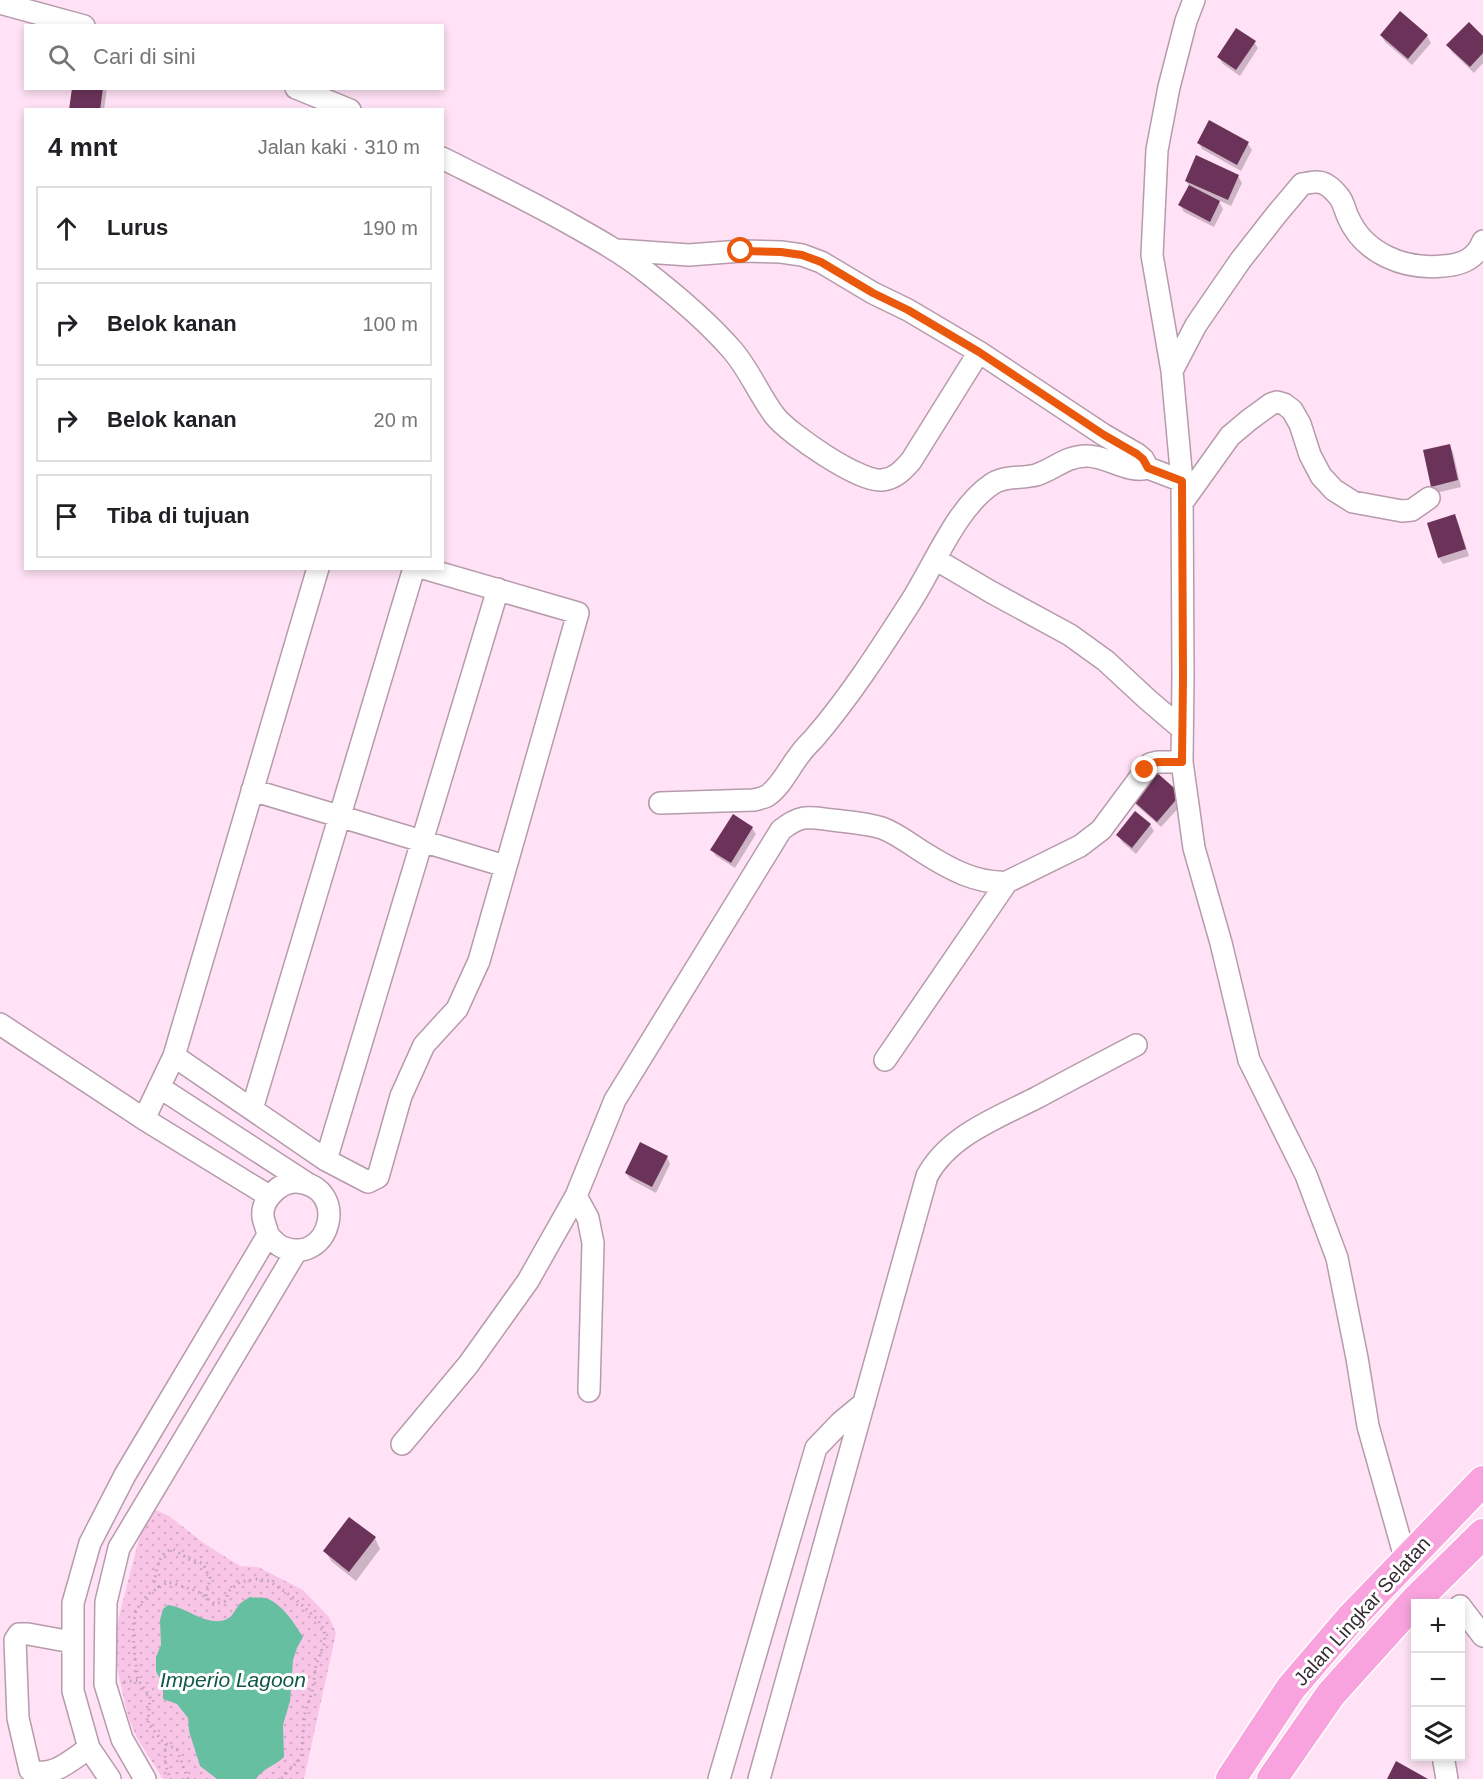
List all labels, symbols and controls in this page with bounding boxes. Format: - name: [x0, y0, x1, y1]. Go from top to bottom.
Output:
- search box: [24, 24, 444, 90]
- icon: search: [45, 41, 78, 74]
- text: Cari di sini: [93, 44, 196, 69]
- text: 4 mnt: [48, 132, 117, 162]
- text: Jalan kaki · 310 m: [258, 136, 420, 158]
- icon: ahead: [50, 212, 83, 245]
- text: Lurus: [107, 215, 168, 240]
- text: 190 m: [362, 217, 418, 239]
- route start: [727, 237, 753, 263]
- icon: right: [50, 308, 83, 341]
- text: Belok kanan: [107, 311, 237, 336]
- text: 100 m: [362, 313, 418, 335]
- icon: right: [50, 404, 83, 437]
- text: Belok kanan: [107, 407, 237, 432]
- text: 20 m: [374, 409, 418, 431]
- icon: arrive: [50, 500, 83, 533]
- text: Tiba di tujuan: [107, 503, 250, 528]
- route end: [1131, 756, 1157, 782]
- street label: Jalan Lingkar Selatan: [1289, 1532, 1435, 1690]
- map controls: [1411, 1599, 1465, 1761]
- button: +: [1411, 1599, 1465, 1653]
- button: −: [1411, 1653, 1465, 1707]
- water label: Imperio Lagoon: [160, 1668, 306, 1691]
- button: layers: [1411, 1707, 1465, 1761]

